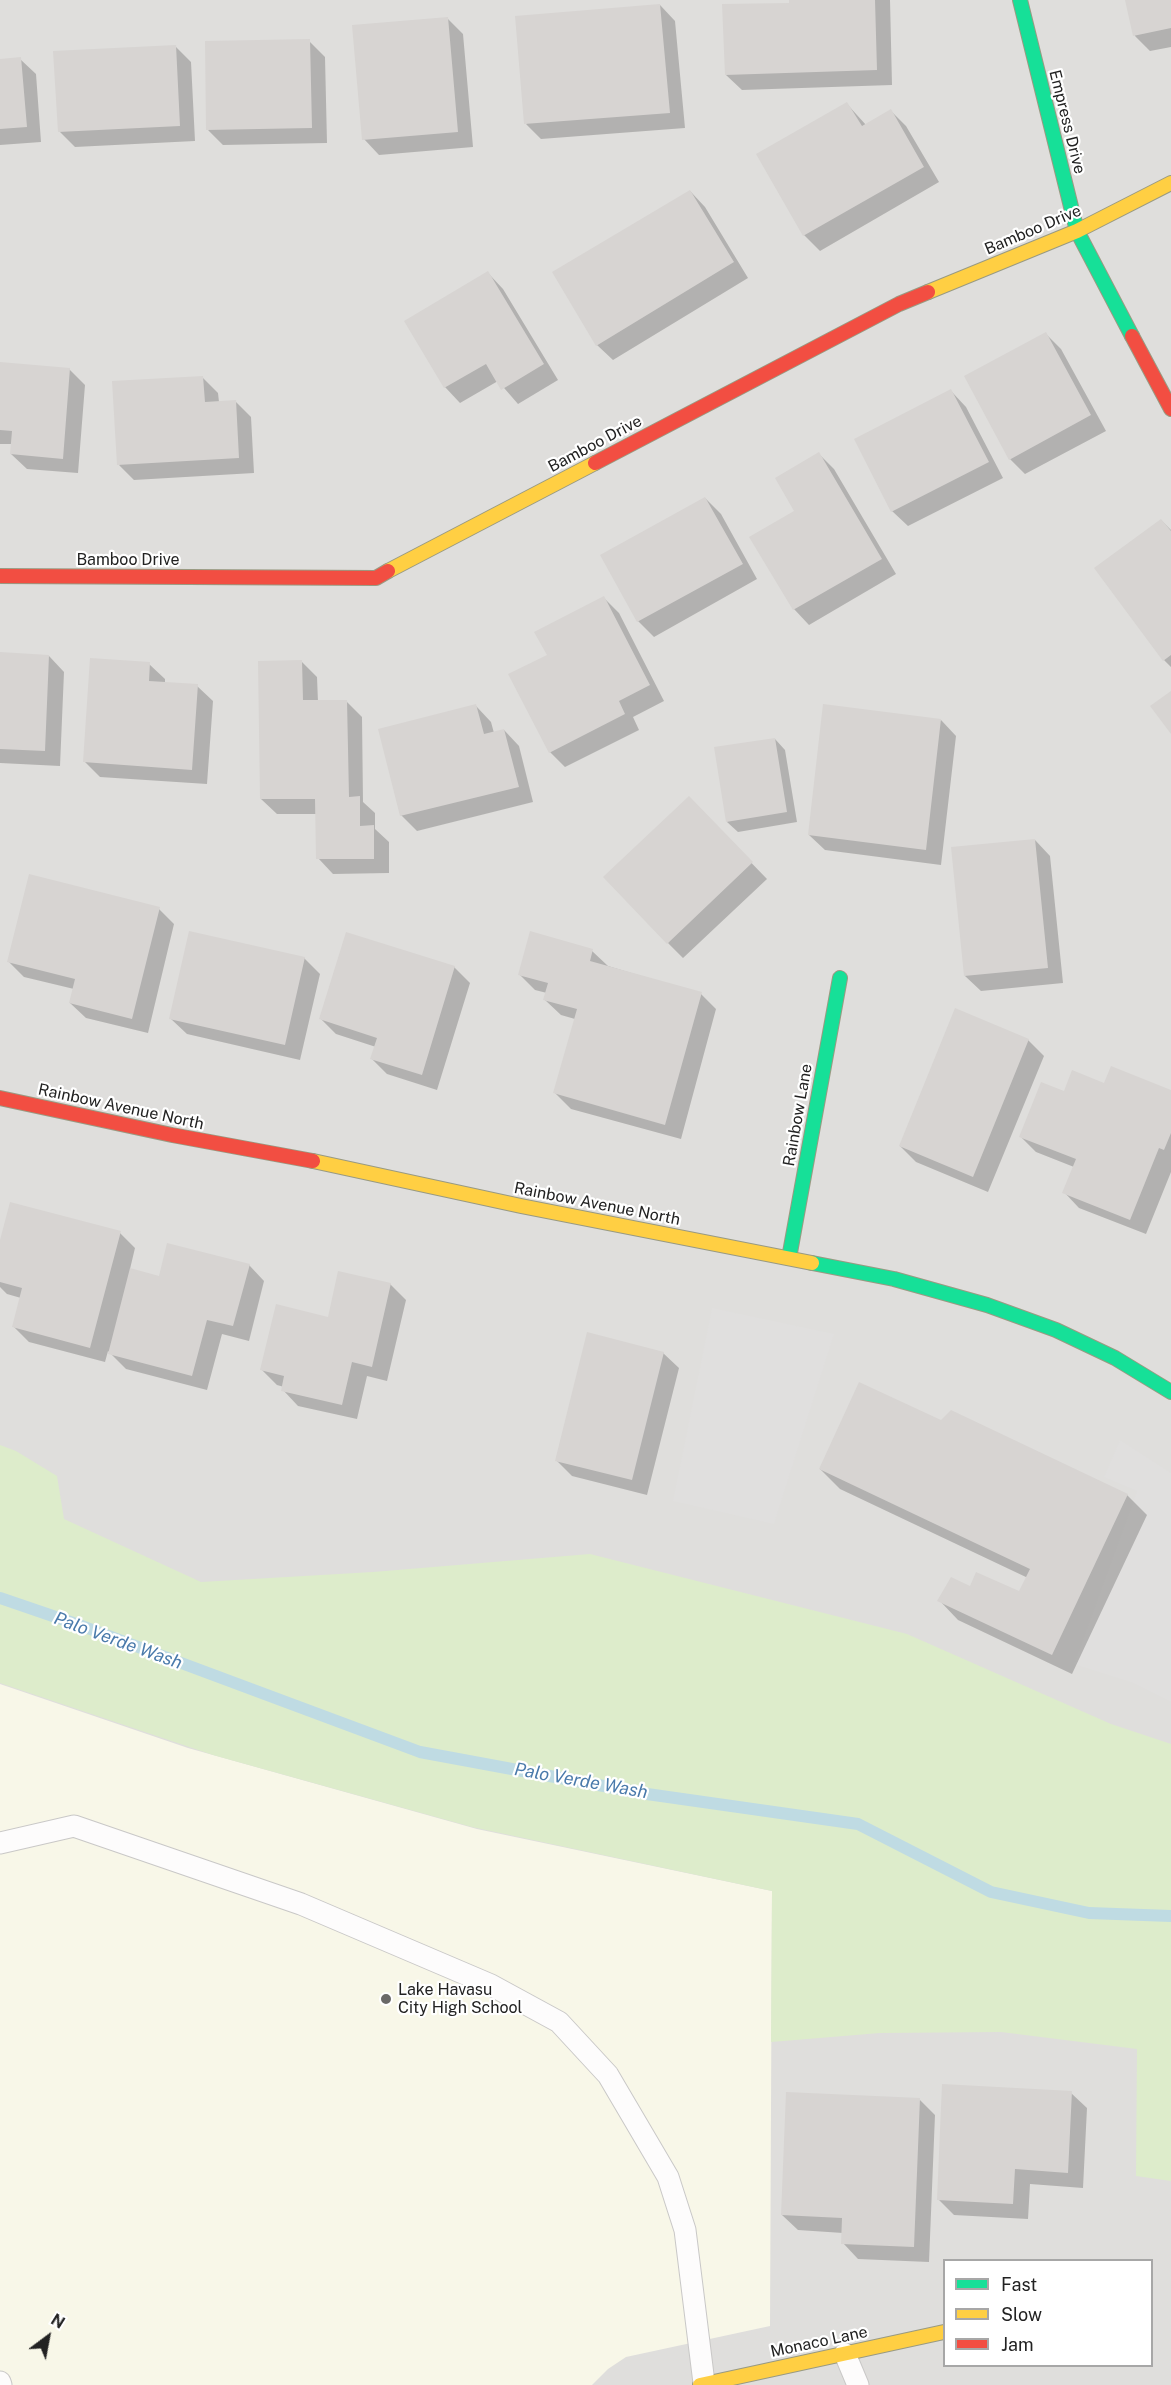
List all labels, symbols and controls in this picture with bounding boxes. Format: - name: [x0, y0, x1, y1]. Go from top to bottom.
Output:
- street label: Empress Drive: [1045, 68, 1089, 176]
- street label: Bamboo Drive: [982, 201, 1084, 259]
- street label: Bamboo Drive: [545, 411, 645, 477]
- street label: Bamboo Drive: [76, 550, 180, 570]
- street label: Rainbow Lane: [780, 1062, 816, 1168]
- street label: Rainbow Avenue North: [36, 1080, 206, 1134]
- street label: Rainbow Avenue North: [512, 1178, 682, 1230]
- water label: Palo Verde Wash: [51, 1608, 185, 1674]
- water label: Palo Verde Wash: [513, 1759, 649, 1803]
- place label: Lake Havasu City High School: [398, 1980, 522, 2018]
- marker: Lake Havasu City High School: [379, 1992, 393, 2006]
- legend: [943, 2259, 1153, 2367]
- text: Fast: [1001, 2274, 1037, 2295]
- text: Slow: [1001, 2304, 1042, 2325]
- north arrow: [18, 2307, 78, 2367]
- text: N: [47, 2310, 68, 2333]
- street label: Monaco Lane: [769, 2322, 869, 2362]
- text: Jam: [1001, 2334, 1034, 2355]

